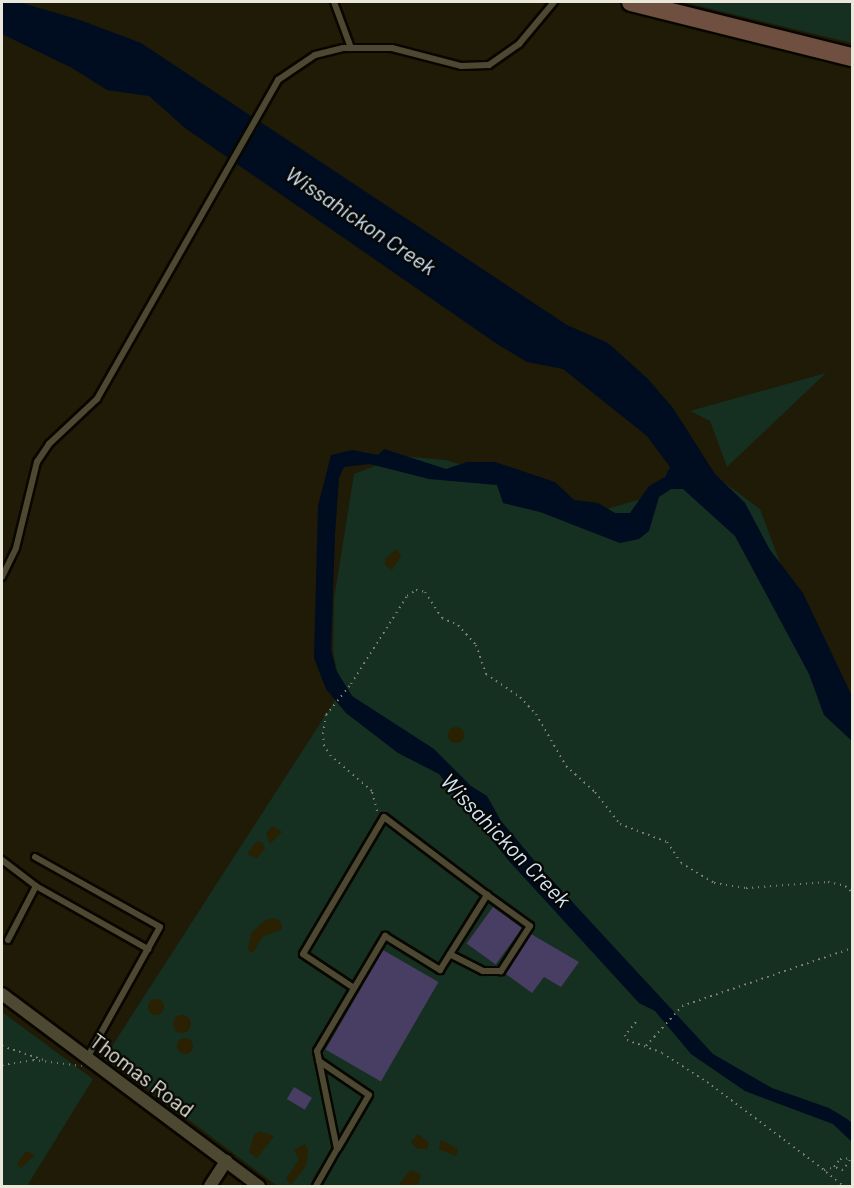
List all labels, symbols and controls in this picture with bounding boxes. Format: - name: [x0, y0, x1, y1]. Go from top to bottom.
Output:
- water label: Wissahickon Creek: [281, 160, 441, 280]
- water label: Wissahickon Creek: [435, 768, 577, 912]
- street label: Thomas Road: [85, 1028, 199, 1122]

